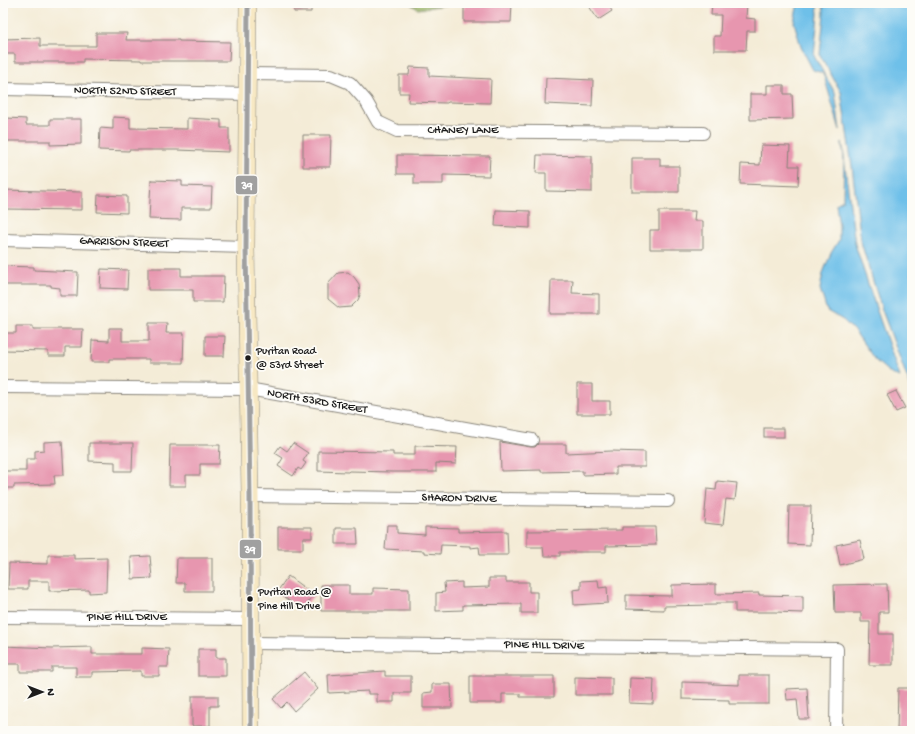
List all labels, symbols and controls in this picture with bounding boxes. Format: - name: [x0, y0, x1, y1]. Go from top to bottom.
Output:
- street label: NORTH 52ND STREET: [74, 84, 178, 100]
- street label: CHANEY LANE: [428, 124, 499, 138]
- line badge: 39: [235, 175, 258, 195]
- text: 39: [240, 181, 253, 193]
- street label: GARRISON STREET: [79, 234, 170, 252]
- place label: Puritan Road @ 53rd Street: [255, 346, 325, 372]
- marker: Puritan Road @ 53rd Street: [243, 353, 253, 363]
- street label: NORTH 53RD STREET: [266, 386, 369, 418]
- street label: SHARON DRIVE: [421, 491, 497, 507]
- line badge: 39: [239, 539, 262, 559]
- text: 39: [243, 545, 256, 557]
- place label: Puritan Road @ Pine Hill Drive: [257, 587, 332, 613]
- marker: Puritan Road @ Pine Hill Drive: [245, 594, 255, 604]
- street label: PINE HILL DRIVE: [86, 611, 168, 625]
- street label: PINE HILL DRIVE: [503, 638, 585, 654]
- north arrow: [22, 672, 62, 712]
- text: N: [44, 688, 56, 696]

